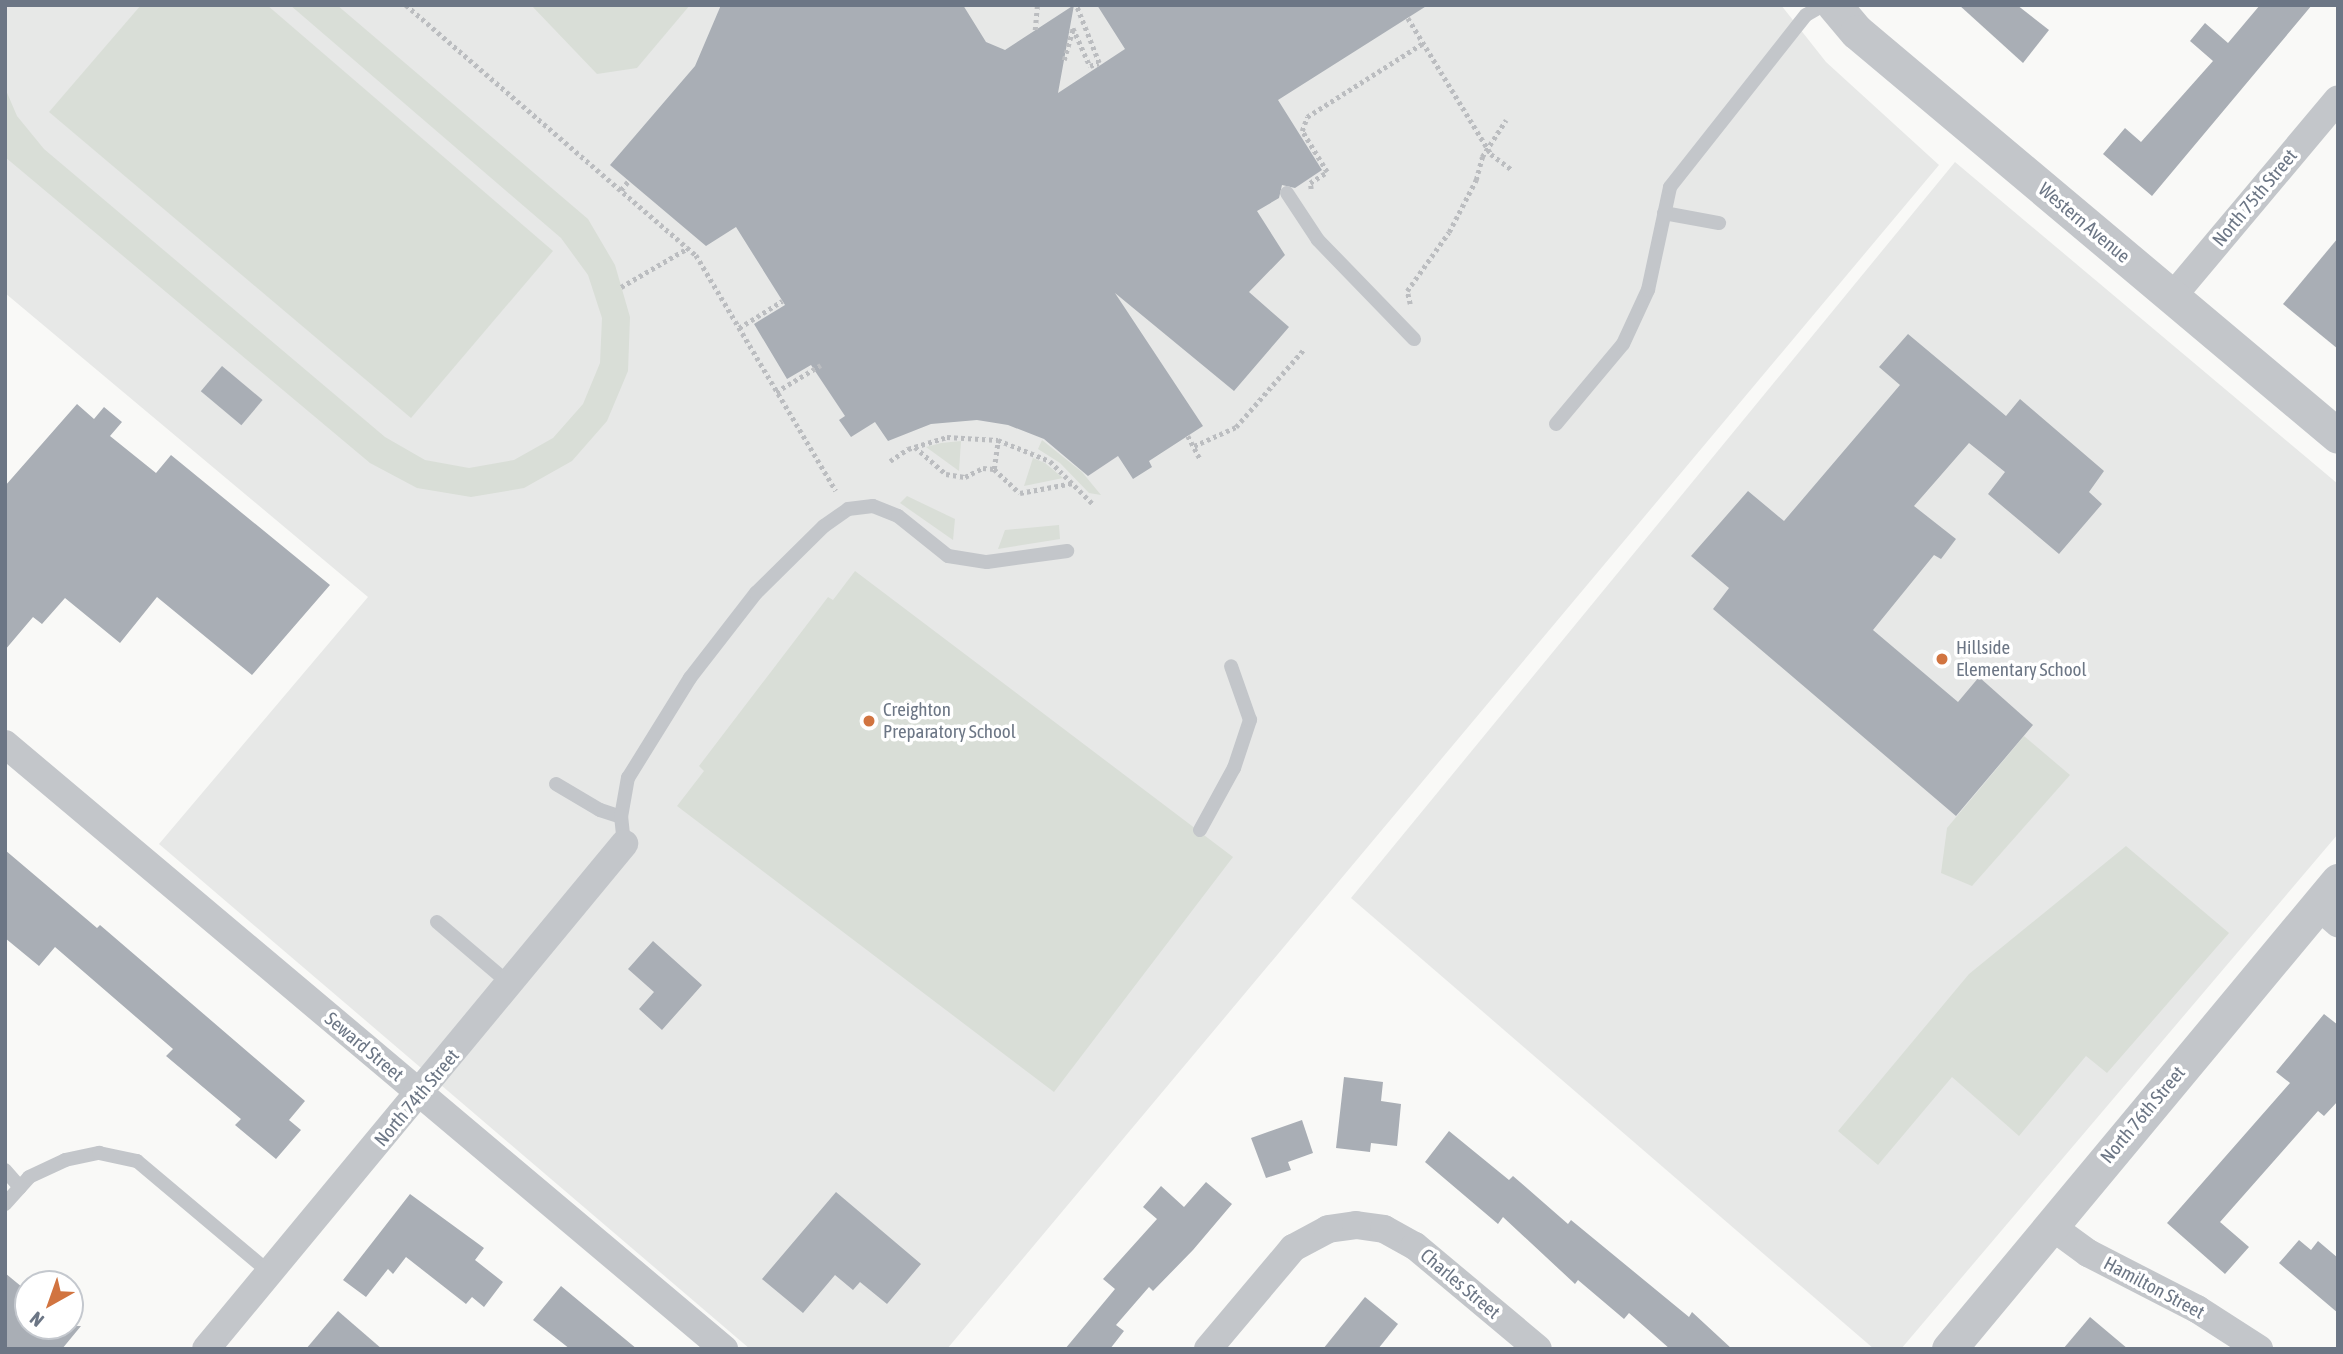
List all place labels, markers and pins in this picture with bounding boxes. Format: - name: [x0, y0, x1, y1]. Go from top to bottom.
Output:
- place label: Hillside Elementary School: [1956, 637, 2087, 681]
- marker: Hillside Elementary School: [1934, 651, 1950, 667]
- place label: Creighton Preparatory School: [883, 699, 1016, 743]
- marker: Creighton Preparatory School: [861, 713, 877, 729]

